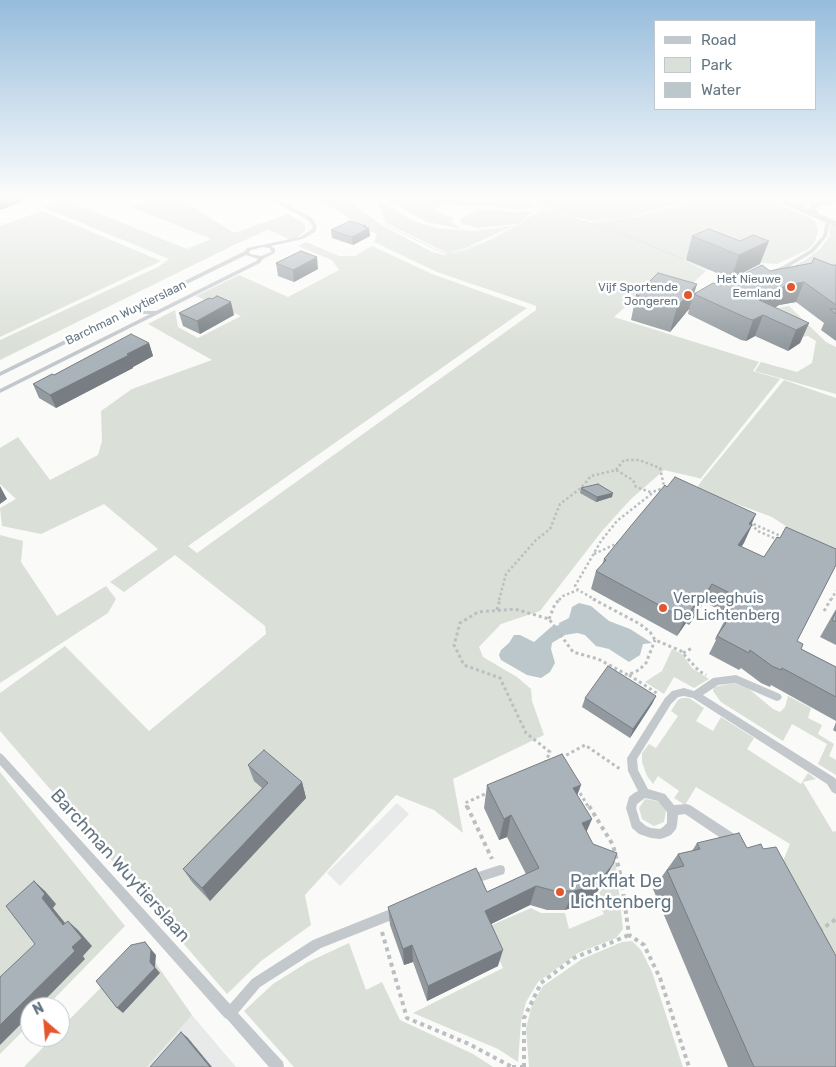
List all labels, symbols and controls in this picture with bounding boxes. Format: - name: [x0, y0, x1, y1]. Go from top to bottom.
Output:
- legend: [654, 20, 816, 110]
- text: Road: [701, 31, 737, 49]
- text: Park: [701, 56, 732, 74]
- text: Water: [701, 81, 741, 99]
- place label: Het Nieuwe Eemland: [717, 273, 781, 301]
- street label: Barchman Wuytierslaan: [63, 278, 189, 348]
- place label: Vijf Sportende Jongeren: [598, 281, 678, 309]
- marker: Het Nieuwe Eemland: [785, 281, 797, 293]
- marker: Vijf Sportende Jongeren: [682, 289, 694, 301]
- place label: Verpleeghuis De Lichtenberg: [673, 590, 780, 625]
- marker: Verpleeghuis De Lichtenberg: [657, 602, 669, 614]
- street label: Barchman Wuytierslaan: [46, 785, 194, 947]
- place label: Parkflat De Lichtenberg: [570, 871, 671, 914]
- marker: Parkflat De Lichtenberg: [554, 886, 566, 898]
- north arrow: [20, 997, 70, 1047]
- text: N: [30, 999, 47, 1019]

